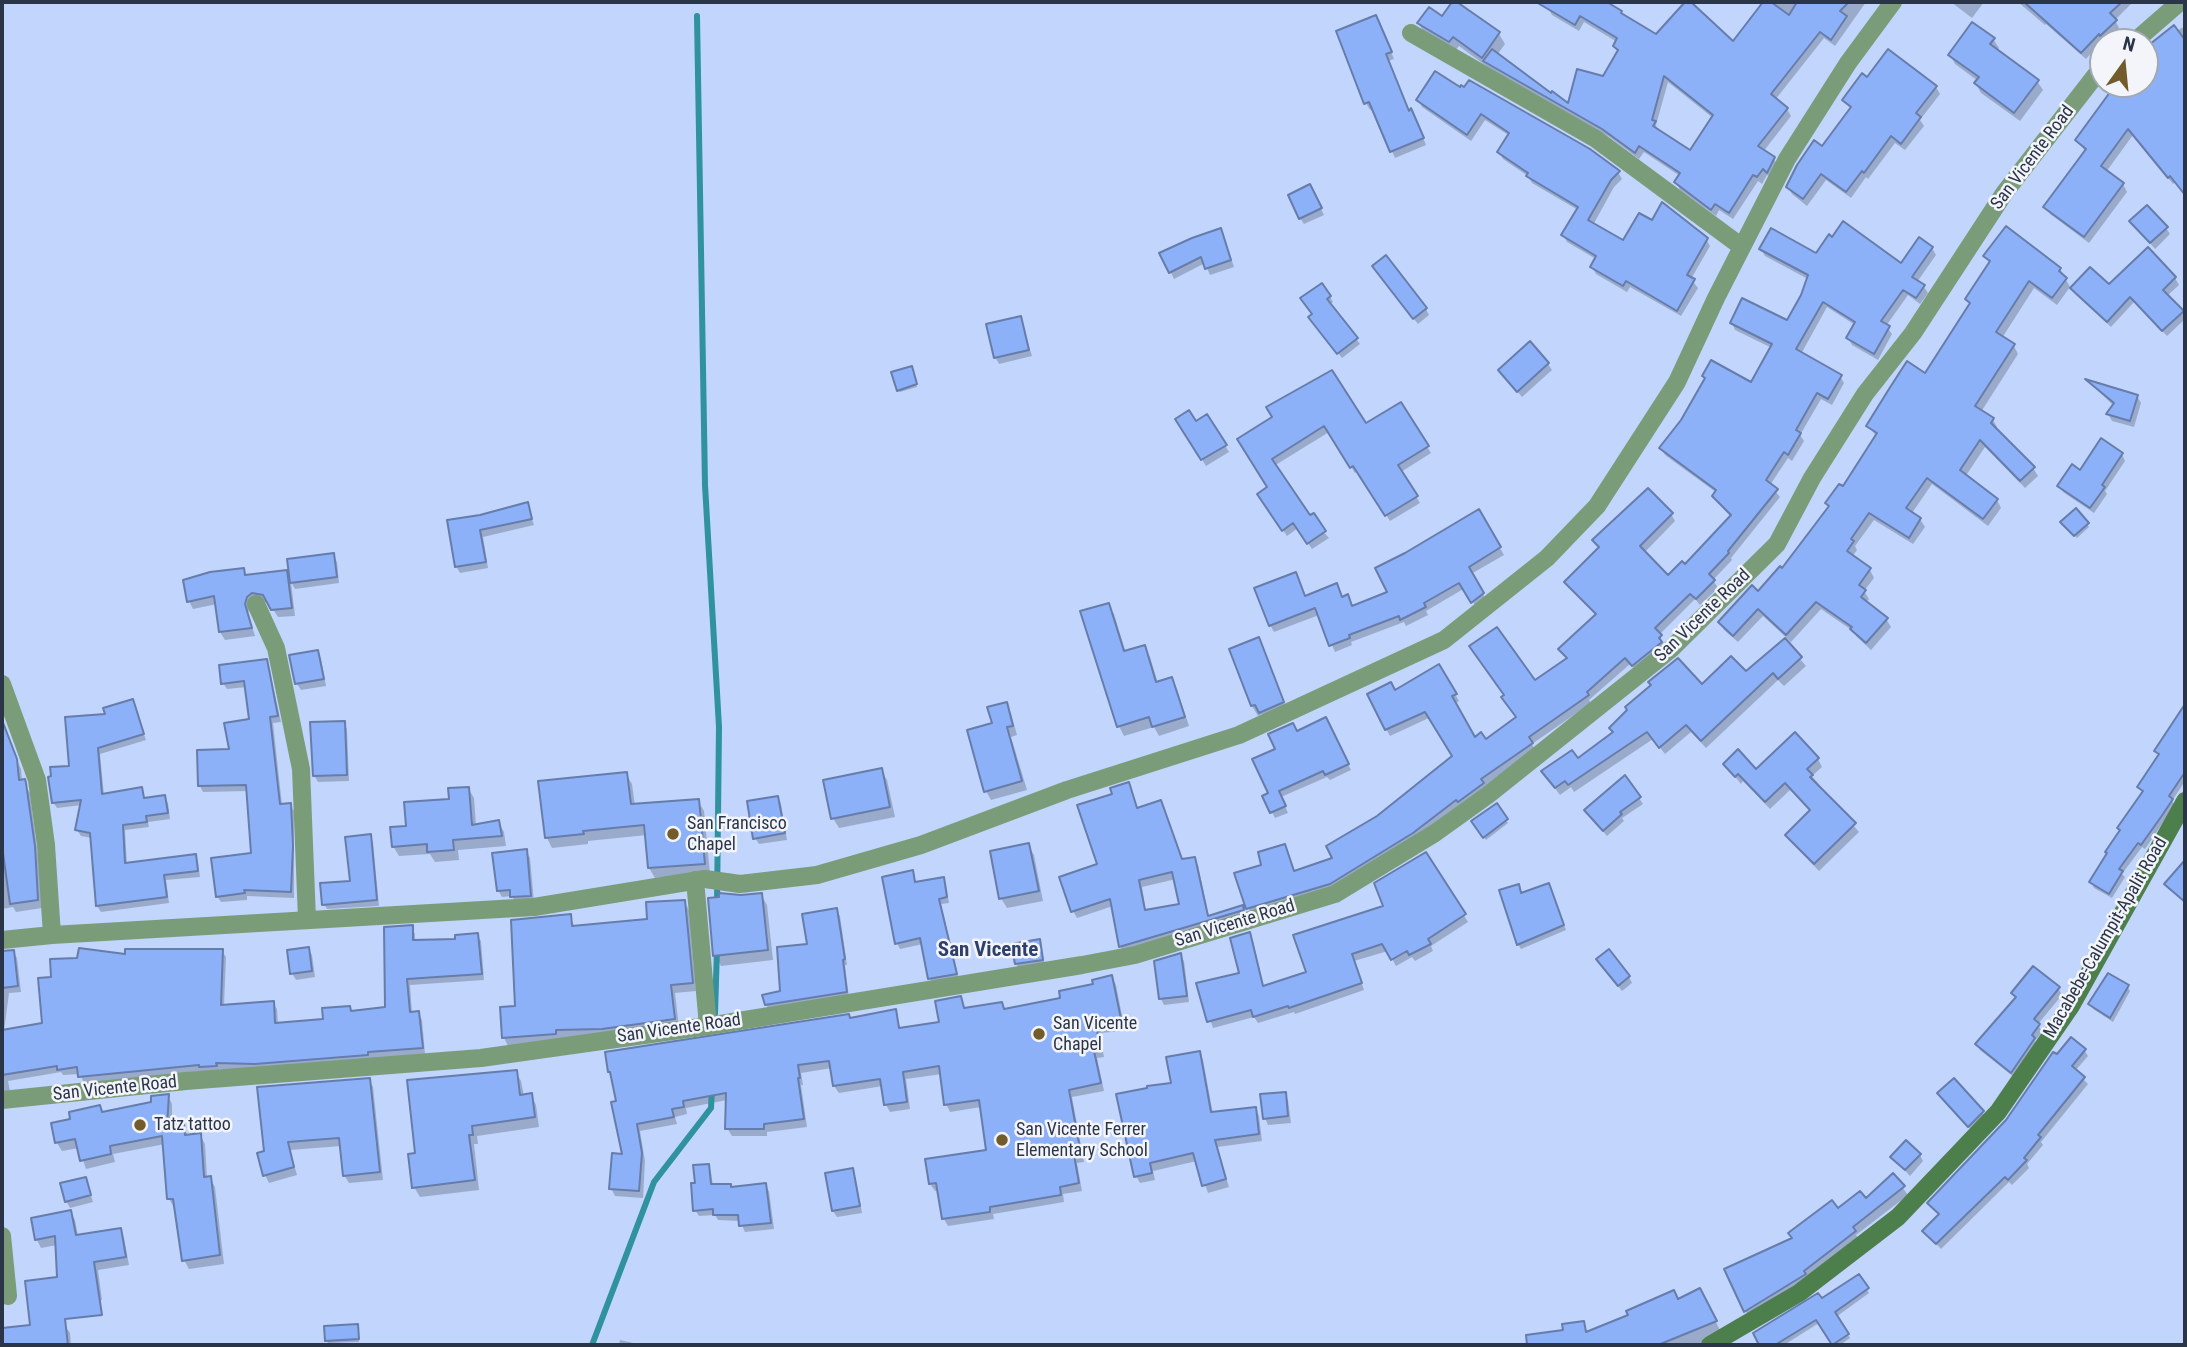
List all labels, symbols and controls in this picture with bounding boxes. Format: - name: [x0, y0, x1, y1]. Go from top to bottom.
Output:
- north arrow: [2089, 28, 2159, 98]
- text: N: [2120, 32, 2138, 57]
- street label: San Vicente Road: [1987, 102, 2079, 214]
- street label: San Vicente Road: [1651, 565, 1755, 667]
- place label: San Francisco Chapel: [687, 813, 787, 856]
- marker: San Francisco Chapel: [665, 826, 681, 842]
- street label: Macabebe-Calumpit-Apalit Road: [2040, 834, 2172, 1042]
- street label: San Vicente Road: [1172, 895, 1298, 953]
- district label: San Vicente: [938, 938, 1038, 964]
- street label: San Vicente Road: [616, 1010, 742, 1048]
- place label: San Vicente Chapel: [1053, 1013, 1137, 1056]
- marker: San Vicente Chapel: [1031, 1026, 1047, 1042]
- street label: San Vicente Road: [52, 1072, 178, 1106]
- place label: Tatz tattoo: [154, 1114, 231, 1136]
- marker: Tatz tattoo: [132, 1117, 148, 1133]
- place label: San Vicente Ferrer Elementary School: [1016, 1119, 1148, 1162]
- marker: San Vicente Ferrer Elementary School: [994, 1132, 1010, 1148]

